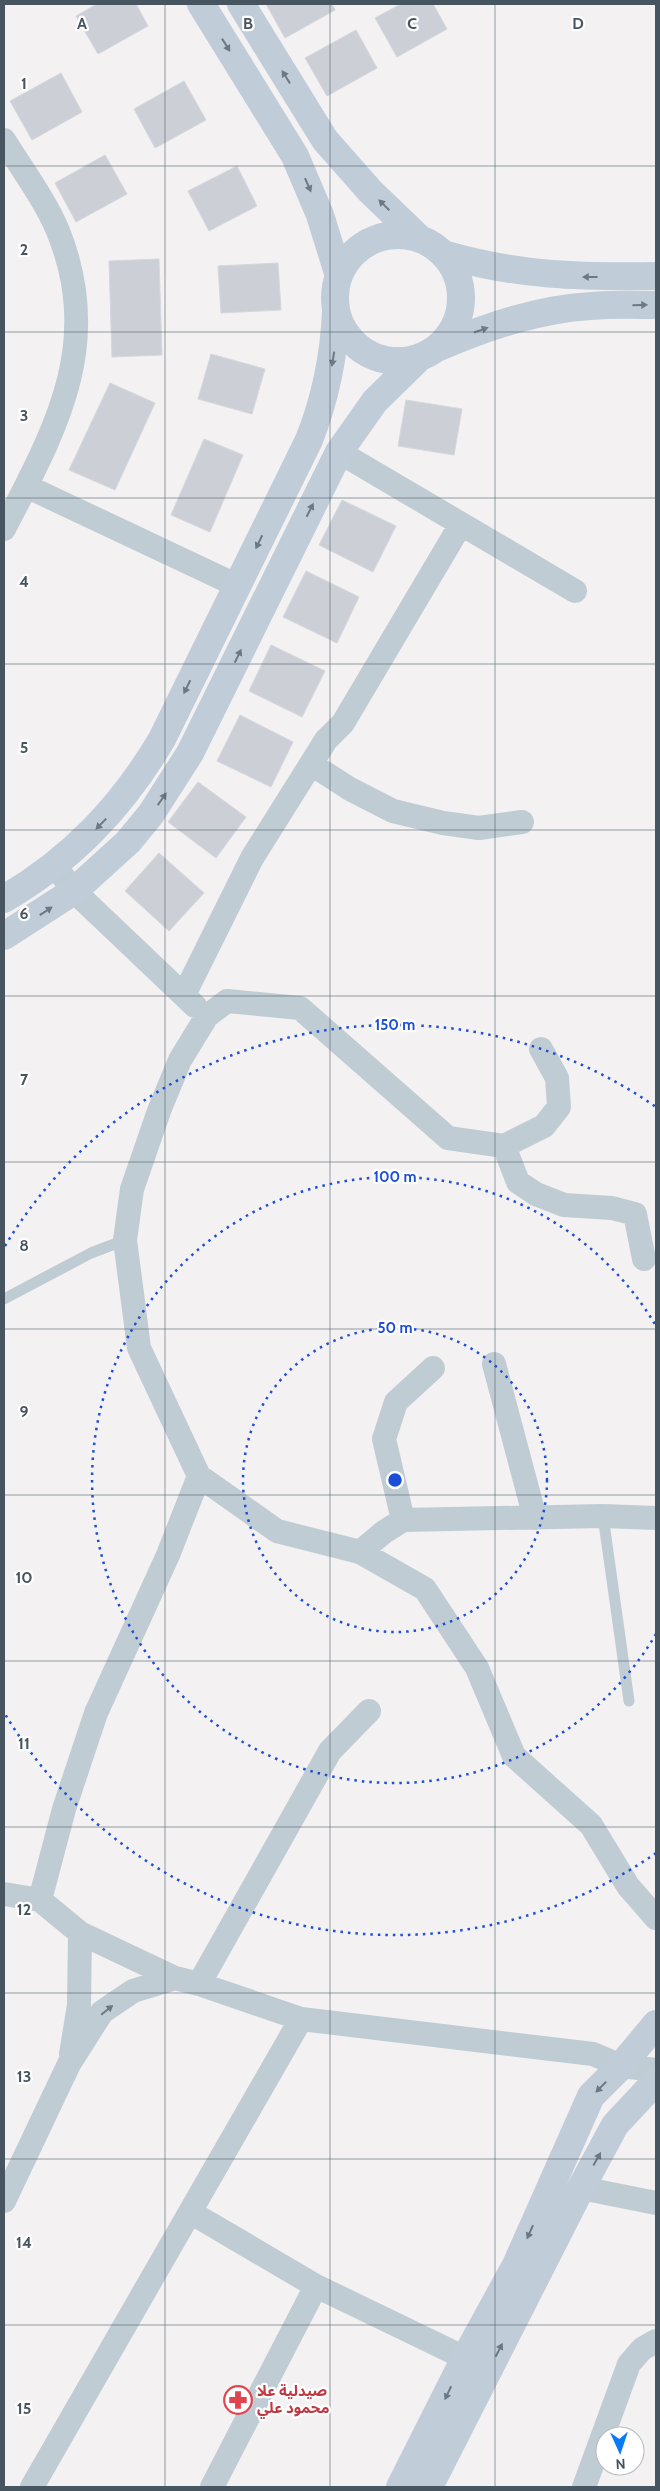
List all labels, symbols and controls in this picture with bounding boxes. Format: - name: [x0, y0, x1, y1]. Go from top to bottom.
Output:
- text: A: [77, 14, 87, 33]
- text: B: [243, 14, 253, 33]
- text: C: [407, 14, 417, 33]
- text: D: [572, 14, 584, 33]
- one-way arrow: [222, 39, 231, 52]
- one-way arrow: [281, 70, 291, 83]
- text: 1: [21, 74, 27, 93]
- one-way arrow: [305, 178, 313, 192]
- one-way arrow: [378, 200, 390, 212]
- text: 2: [20, 240, 28, 259]
- one-way arrow: [582, 273, 598, 281]
- one-way arrow: [632, 301, 648, 309]
- one-way arrow: [473, 326, 488, 333]
- one-way arrow: [328, 352, 336, 368]
- text: 3: [20, 406, 28, 425]
- one-way arrow: [306, 503, 314, 517]
- one-way arrow: [255, 534, 264, 549]
- text: 4: [19, 572, 29, 591]
- one-way arrow: [234, 648, 242, 663]
- one-way arrow: [183, 680, 191, 694]
- text: 5: [20, 738, 28, 757]
- one-way arrow: [157, 792, 167, 806]
- one-way arrow: [95, 818, 107, 830]
- text: 6: [20, 904, 29, 923]
- one-way arrow: [39, 906, 52, 916]
- text: 150 m: [375, 1016, 415, 1034]
- text: 7: [20, 1070, 29, 1089]
- text: 100 m: [373, 1168, 417, 1186]
- text: 8: [19, 1236, 29, 1255]
- text: 50 m: [377, 1319, 413, 1337]
- text: 9: [20, 1402, 29, 1421]
- centre of rings: [386, 1471, 404, 1489]
- text: 10: [15, 1568, 33, 1587]
- text: 11: [18, 1734, 30, 1753]
- text: 12: [17, 1900, 31, 1919]
- one-way arrow: [100, 2004, 113, 2015]
- text: 13: [17, 2067, 31, 2086]
- one-way arrow: [595, 2081, 607, 2093]
- one-way arrow: [593, 2151, 601, 2166]
- one-way arrow: [526, 2225, 534, 2239]
- text: 14: [16, 2233, 32, 2252]
- one-way arrow: [495, 2343, 503, 2357]
- place label: صيدلية علا محمود علي: [257, 2382, 329, 2419]
- pharmacy icon: صيدلية علا محمود علي: [223, 2385, 253, 2415]
- one-way arrow: [444, 2385, 453, 2400]
- text: 15: [17, 2399, 31, 2418]
- north arrow: [595, 2426, 645, 2476]
- text: N: [615, 2455, 626, 2473]

